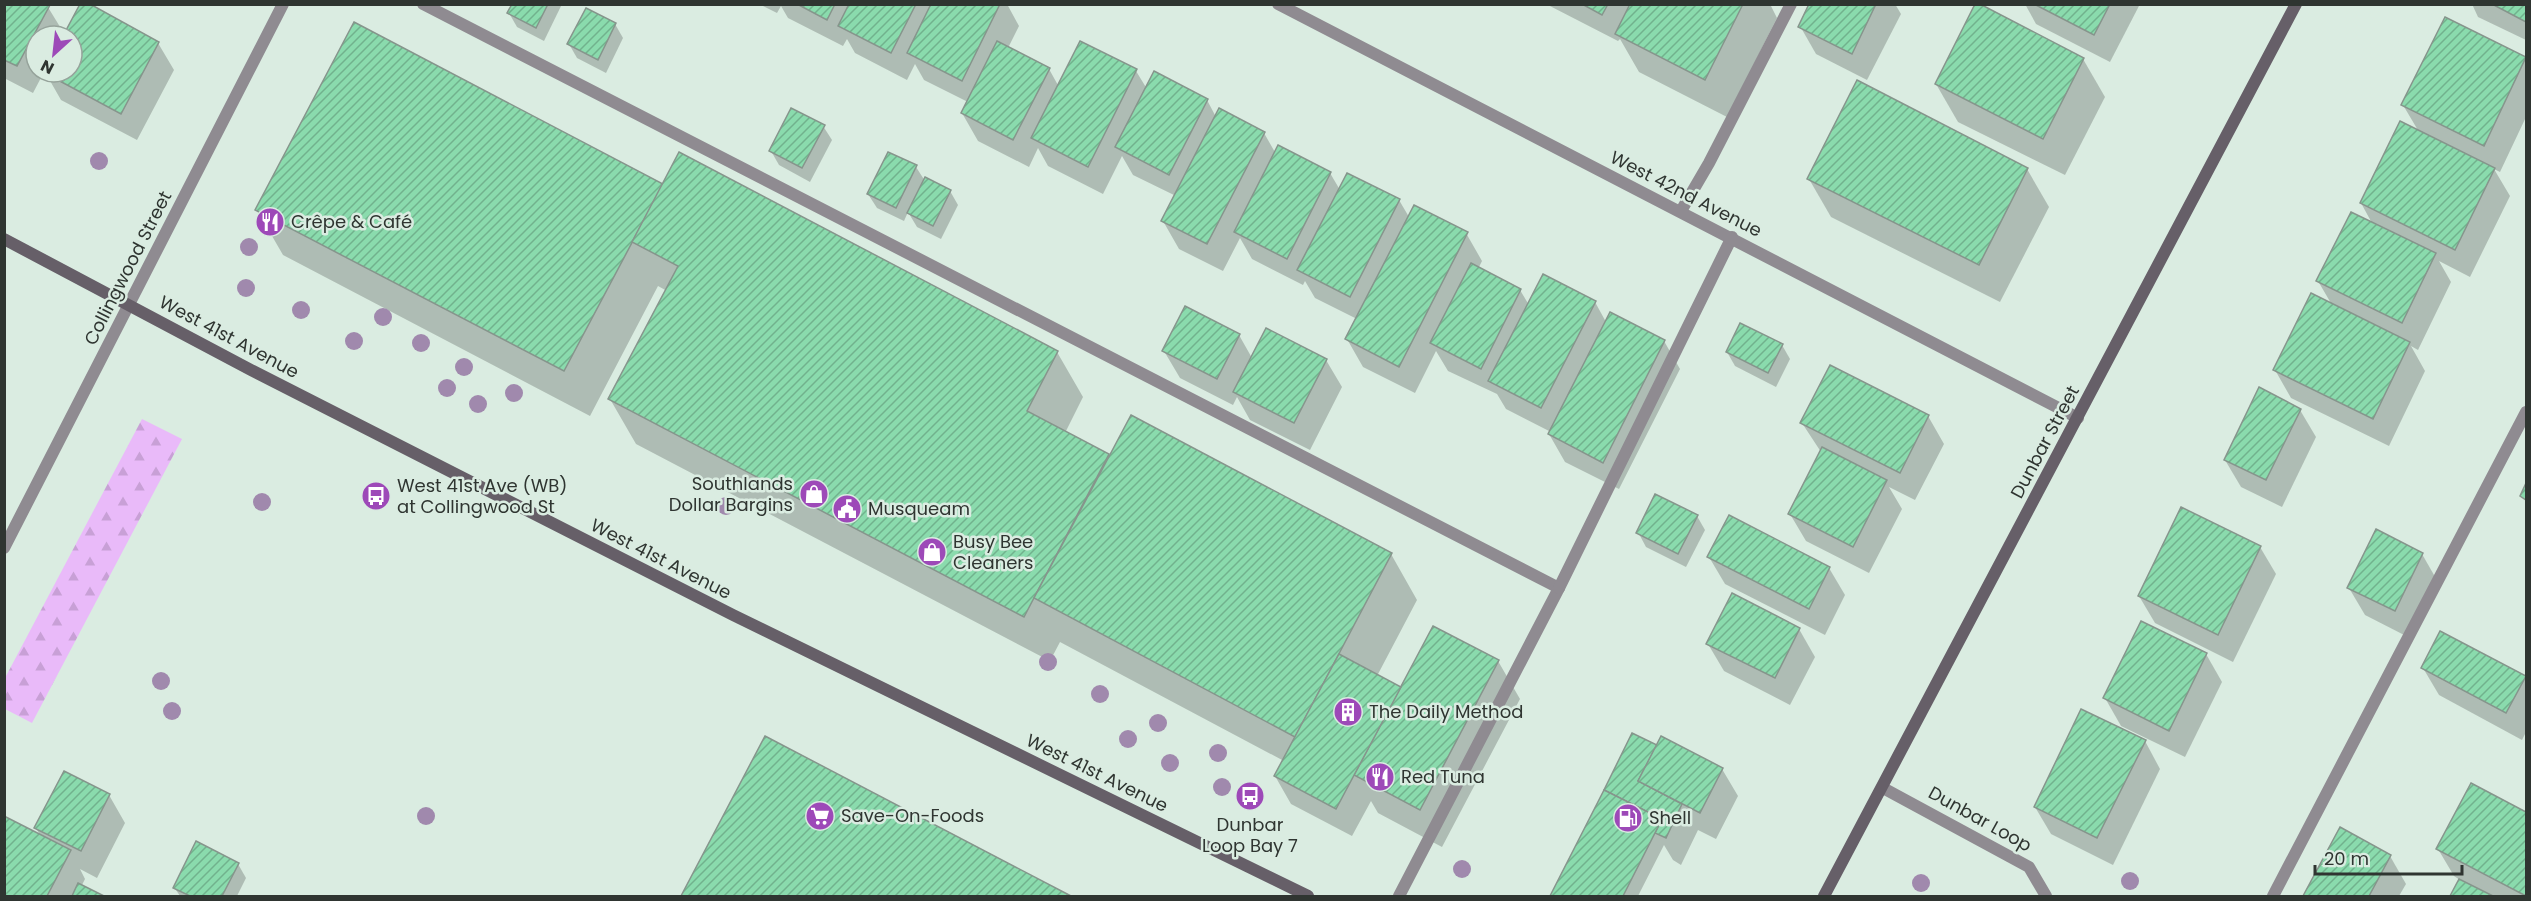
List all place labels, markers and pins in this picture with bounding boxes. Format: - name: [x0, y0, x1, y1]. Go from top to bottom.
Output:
- restaurant icon: Crêpe & Café: [254, 206, 286, 238]
- place label: Crêpe & Café: [291, 209, 412, 234]
- place label: Southlands Dollar Bargins: [669, 471, 793, 517]
- place label: West 41st Ave (WB) at Collingwood St: [397, 473, 567, 519]
- shop icon: Southlands Dollar Bargins: [798, 478, 830, 510]
- bus stop icon: West 41st Ave (WB) at Collingwood St: [360, 480, 392, 512]
- public building icon: Musqueam: [831, 493, 863, 525]
- place label: Musqueam: [868, 496, 970, 521]
- place label: Busy Bee Cleaners: [953, 529, 1033, 575]
- shop icon: Busy Bee Cleaners: [916, 536, 948, 568]
- building icon: The Daily Method: [1332, 696, 1364, 728]
- place label: The Daily Method: [1369, 699, 1523, 724]
- restaurant icon: Red Tuna: [1364, 761, 1396, 793]
- place label: Red Tuna: [1401, 764, 1485, 789]
- bus stop icon: Dunbar Loop Bay 7: [1234, 780, 1266, 812]
- supermarket icon: Save-On-Foods: [804, 800, 836, 832]
- fuel station icon: Shell: [1612, 802, 1644, 834]
- place label: Save-On-Foods: [841, 803, 984, 828]
- place label: Shell: [1649, 805, 1691, 830]
- place label: Dunbar Loop Bay 7: [1202, 812, 1298, 858]

